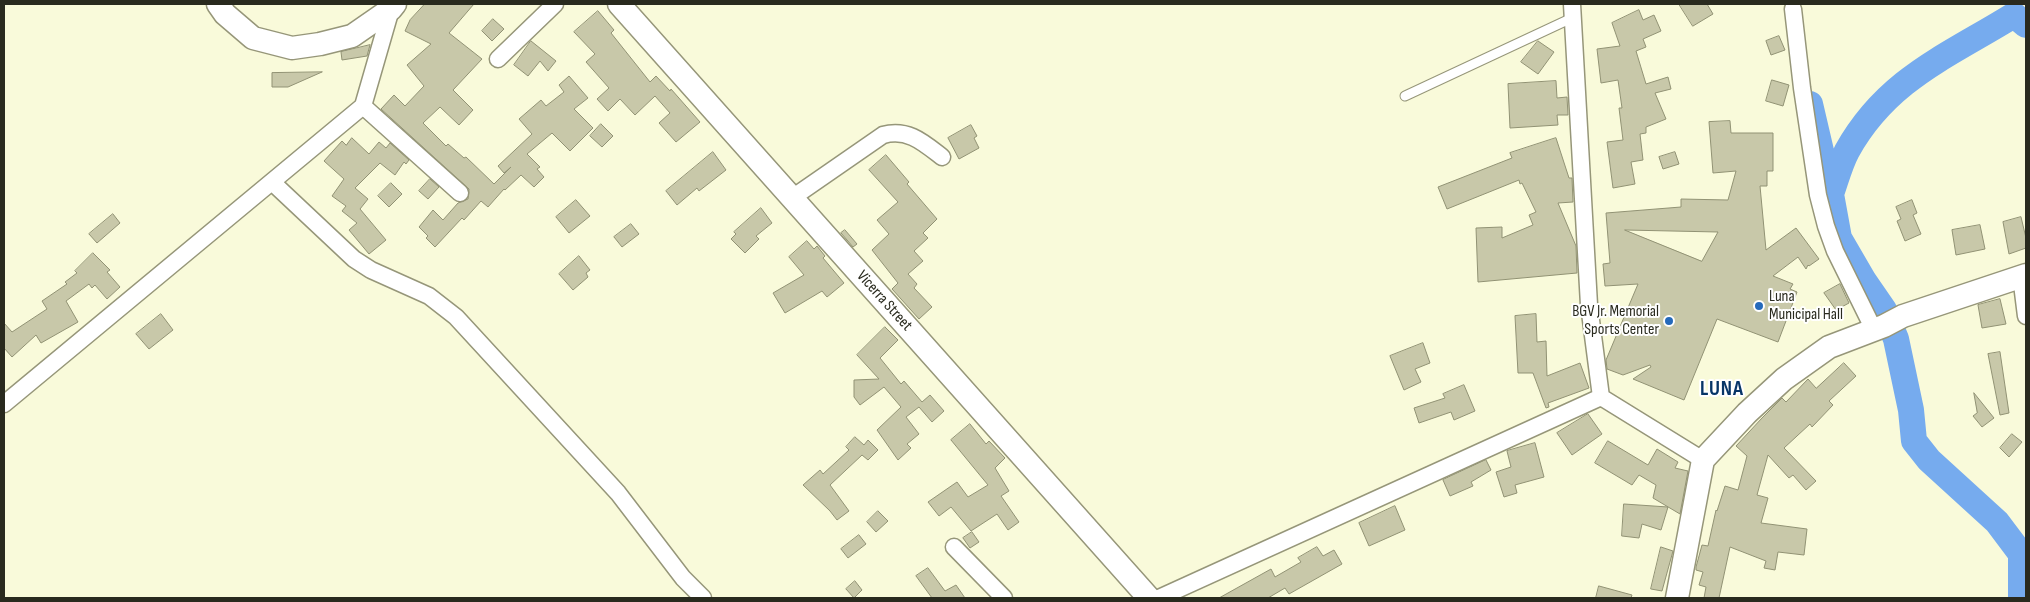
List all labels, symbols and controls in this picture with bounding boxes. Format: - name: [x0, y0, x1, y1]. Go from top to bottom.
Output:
- street label: Vicerra Street: [852, 267, 916, 335]
- place label: Luna Municipal Hall: [1769, 287, 1843, 325]
- marker: Luna Municipal Hall: [1753, 300, 1765, 312]
- place label: BGV Jr. Memorial Sports Center: [1572, 302, 1659, 340]
- marker: BGV Jr. Memorial Sports Center: [1663, 315, 1675, 327]
- district label: LUNA: [1699, 377, 1745, 403]

